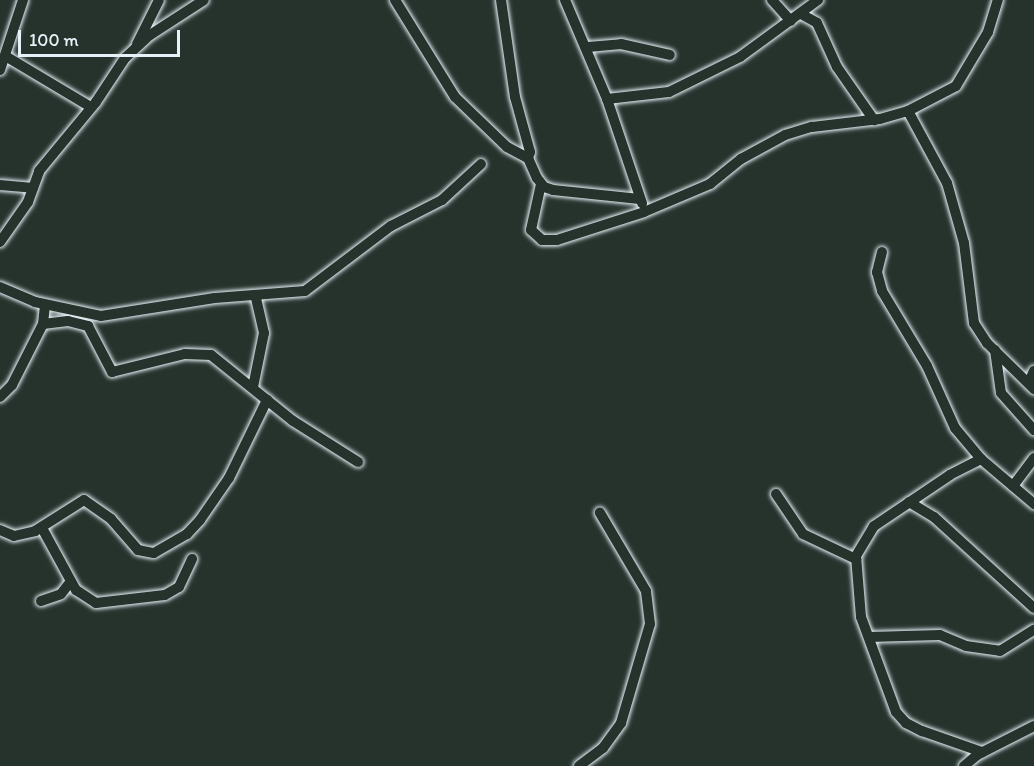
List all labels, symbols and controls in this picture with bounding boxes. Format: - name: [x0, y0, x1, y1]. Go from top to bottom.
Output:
- scale bar: [21, 18, 183, 56]
- text: 100 m: [29, 29, 79, 51]

